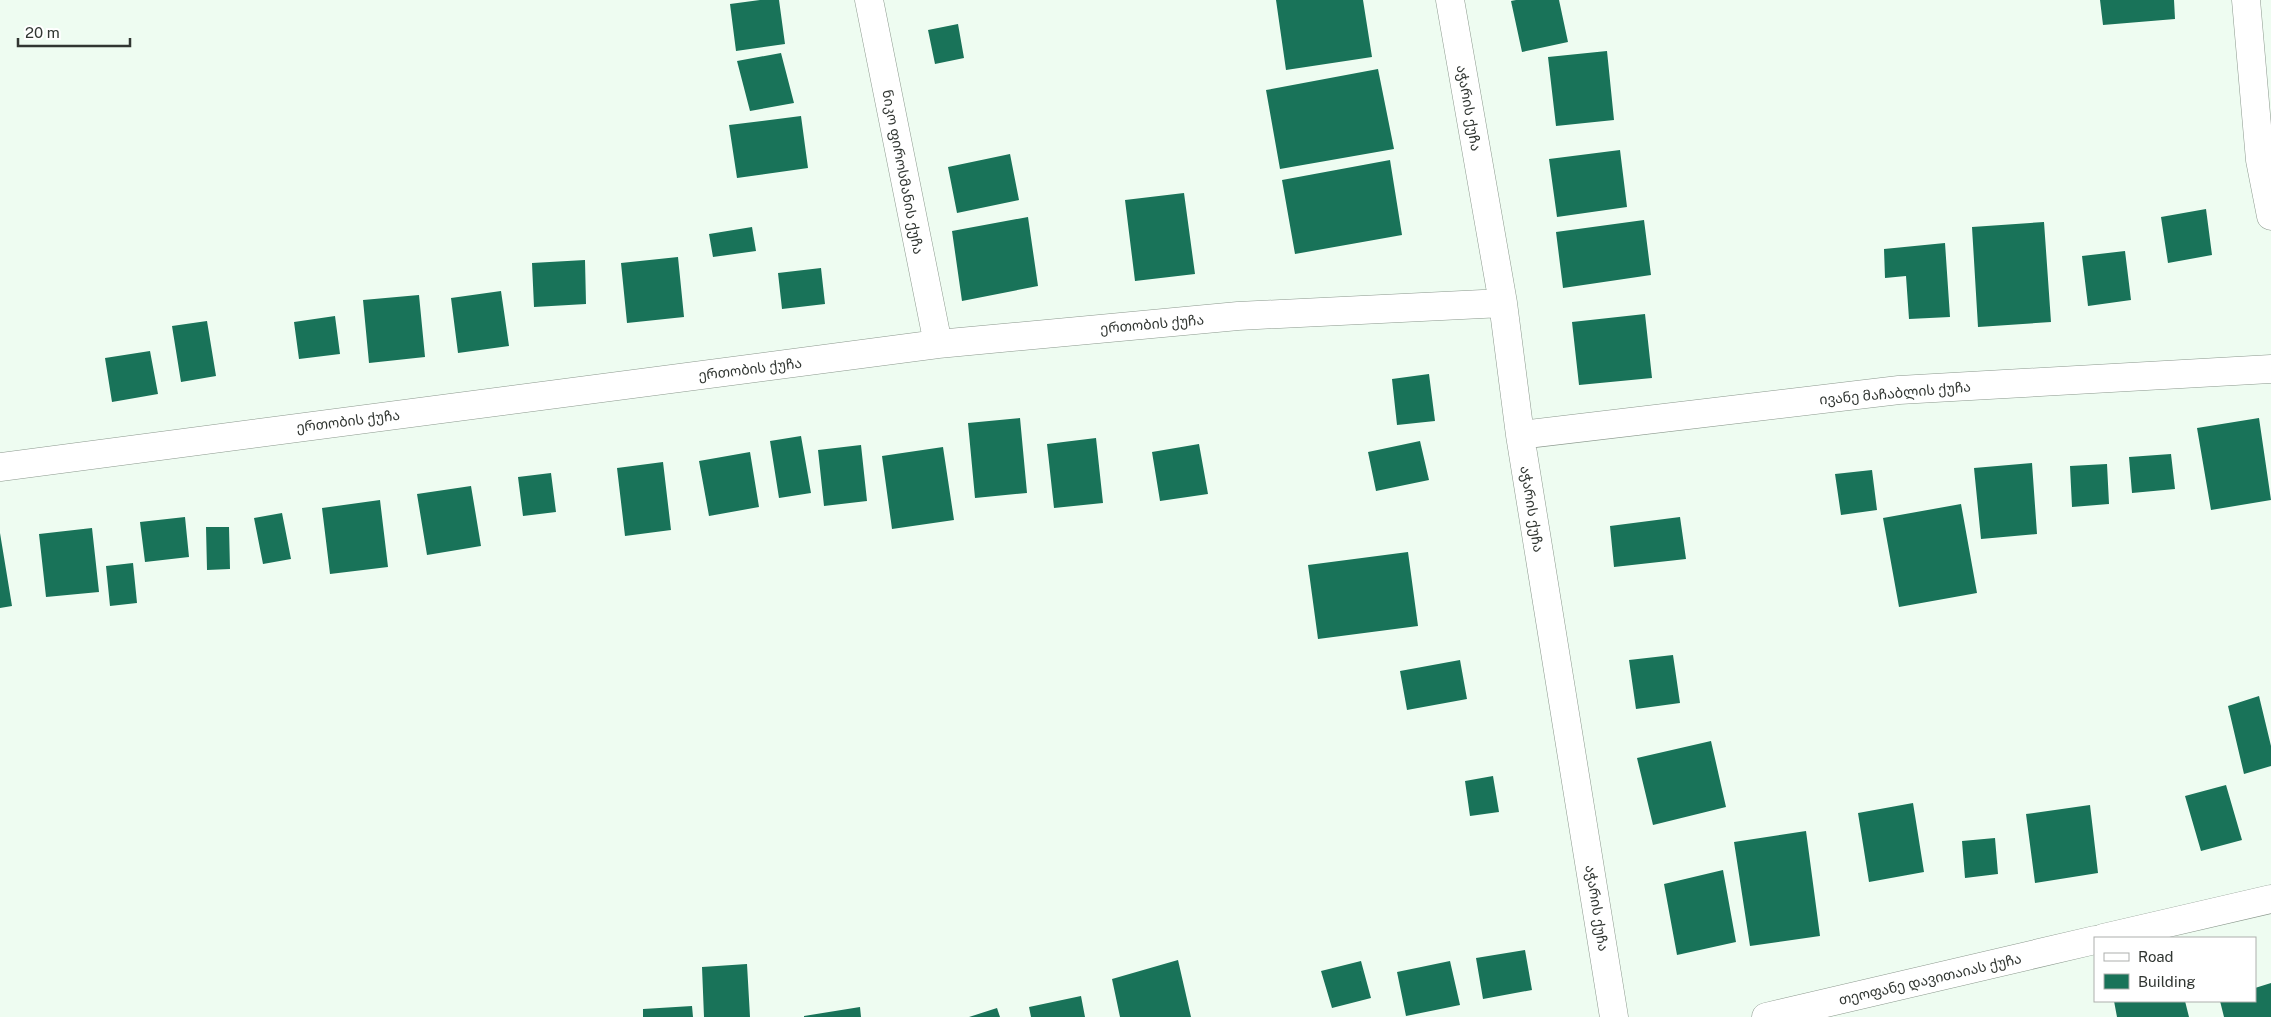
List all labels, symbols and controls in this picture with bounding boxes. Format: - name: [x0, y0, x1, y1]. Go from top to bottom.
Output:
- scale bar: [18, 15, 130, 47]
- text: 20 m: [25, 24, 60, 41]
- street label: აჭარის ქუჩა: [1453, 64, 1484, 152]
- street label: ნიკო ფიროსმანის ქუჩა: [878, 88, 927, 256]
- street label: ერთობის ქუჩა: [1099, 311, 1205, 338]
- street label: ერთობის ქუჩა: [697, 355, 803, 384]
- street label: ივანე მაჩაბლის ქუჩა: [1819, 378, 1971, 409]
- street label: ერთობის ქუჩა: [295, 407, 401, 436]
- street label: აჭარის ქუჩა: [1516, 465, 1547, 553]
- street label: აჭარის ქუჩა: [1581, 864, 1612, 952]
- legend: [2094, 937, 2256, 1002]
- text: Road: [2138, 948, 2174, 965]
- street label: თეოფანე დავითაიას ქუჩა: [1837, 950, 2023, 1009]
- text: Building: [2138, 973, 2196, 990]

